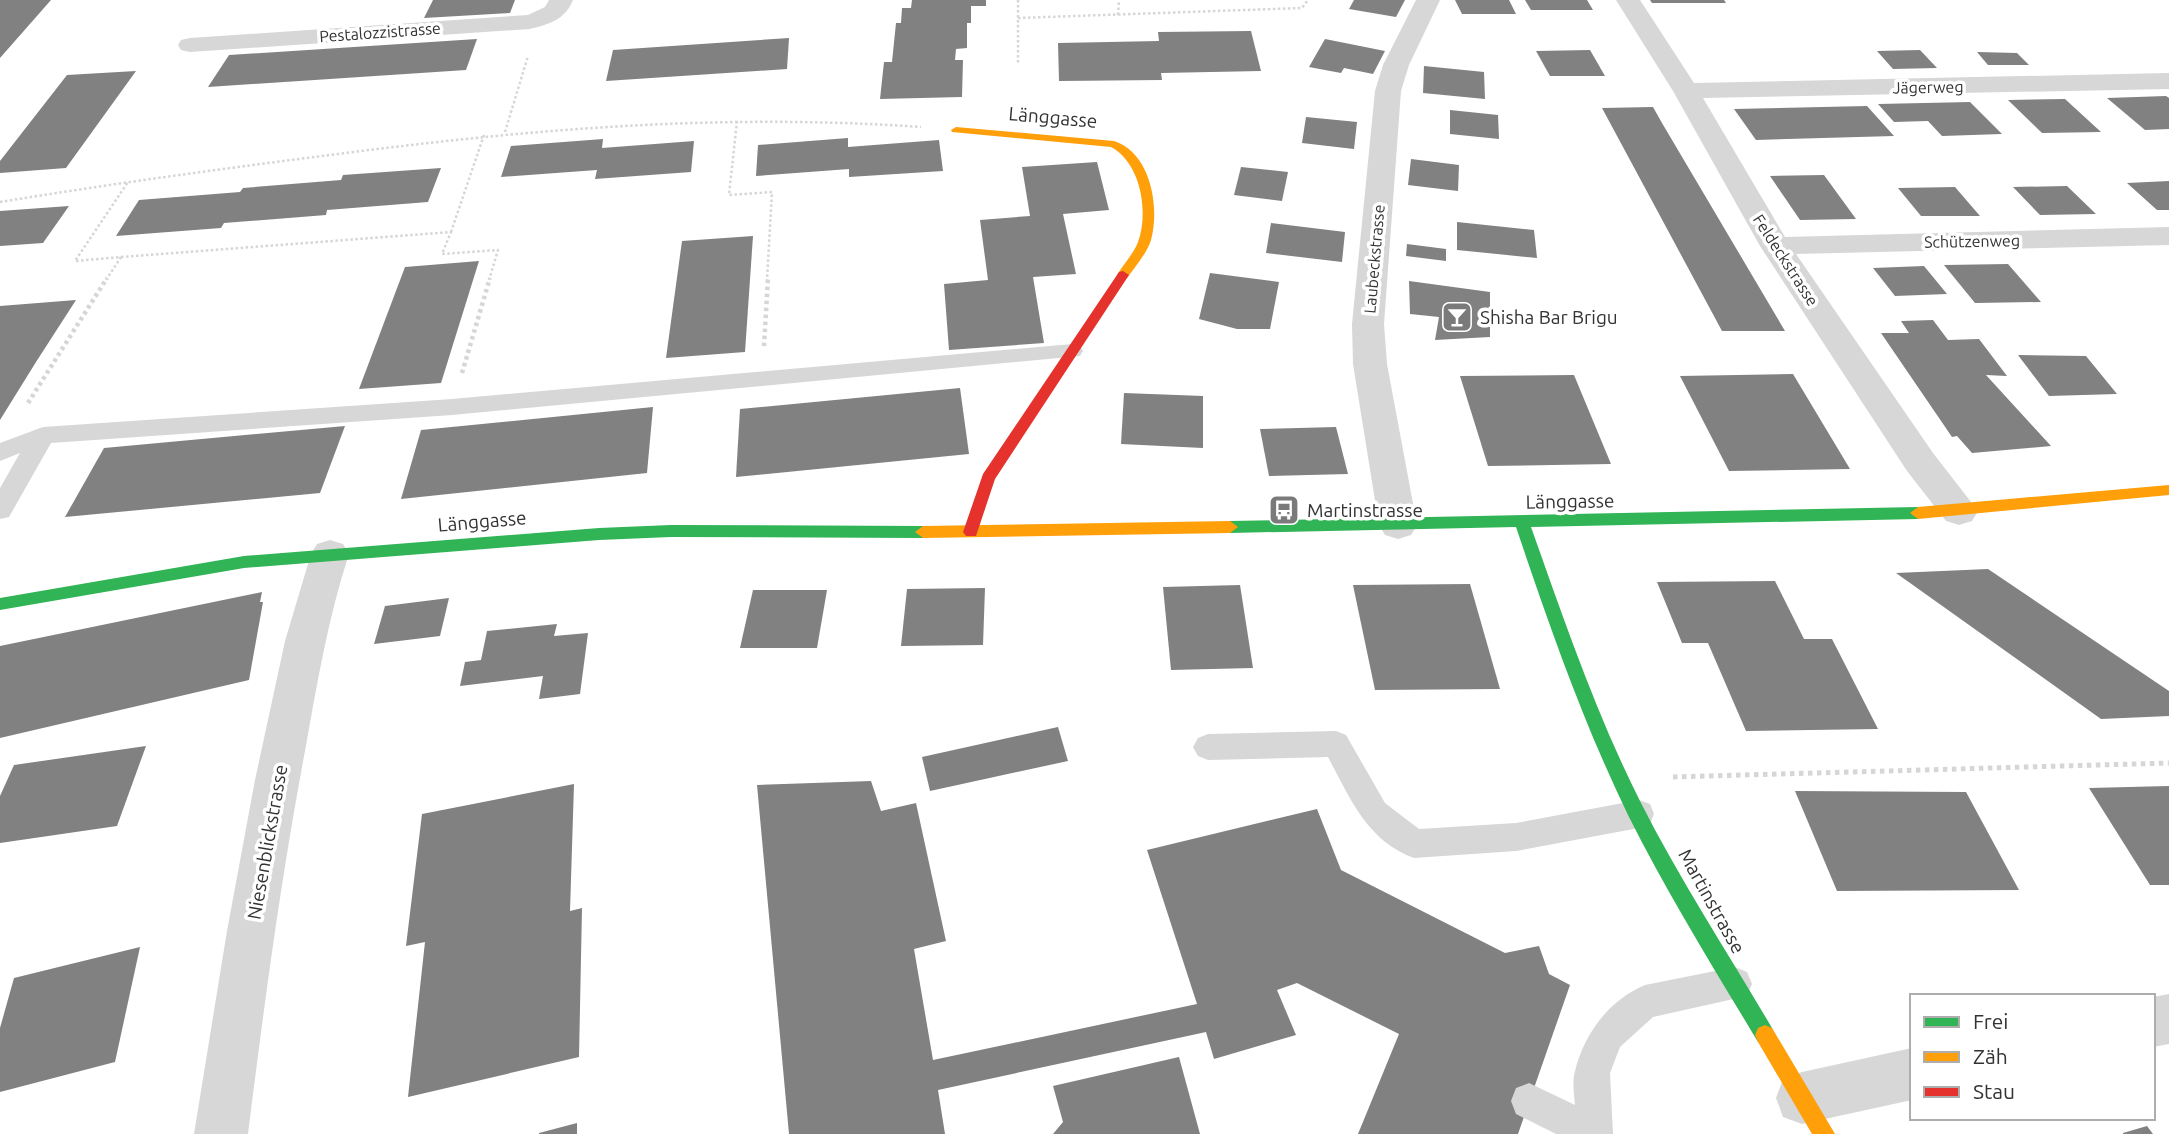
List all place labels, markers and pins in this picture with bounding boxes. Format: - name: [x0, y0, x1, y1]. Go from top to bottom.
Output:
- bar icon: Shisha Bar Brigu: [1440, 300, 1474, 334]
- place label: Shisha Bar Brigu: [1480, 306, 1618, 328]
- bus stop icon: Martinstrasse: [1267, 493, 1301, 527]
- place label: Martinstrasse: [1307, 499, 1423, 521]

